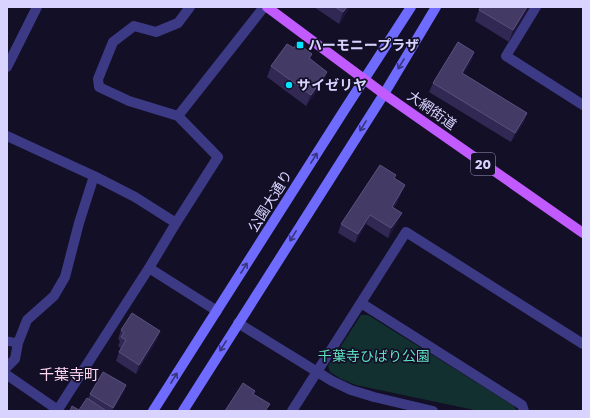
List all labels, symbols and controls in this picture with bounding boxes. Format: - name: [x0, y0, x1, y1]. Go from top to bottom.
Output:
- place label: ハーモニープラザ: [308, 35, 419, 55]
- marker: ハーモニープラザ: [295, 40, 305, 50]
- one-way arrow: [397, 58, 405, 70]
- place label: サイゼリヤ: [297, 75, 367, 95]
- marker: サイゼリヤ: [284, 80, 294, 90]
- street label: 大網街道: [403, 86, 461, 134]
- one-way arrow: [358, 120, 366, 132]
- one-way arrow: [309, 153, 318, 164]
- road number: 20: [471, 153, 495, 175]
- street label: 公園大通り: [243, 166, 297, 236]
- one-way arrow: [289, 230, 297, 241]
- one-way arrow: [240, 263, 248, 274]
- one-way arrow: [219, 340, 227, 352]
- park label: 千葉寺ひばり公園: [318, 346, 430, 366]
- district label: 千葉寺町: [39, 364, 99, 385]
- one-way arrow: [171, 372, 179, 384]

